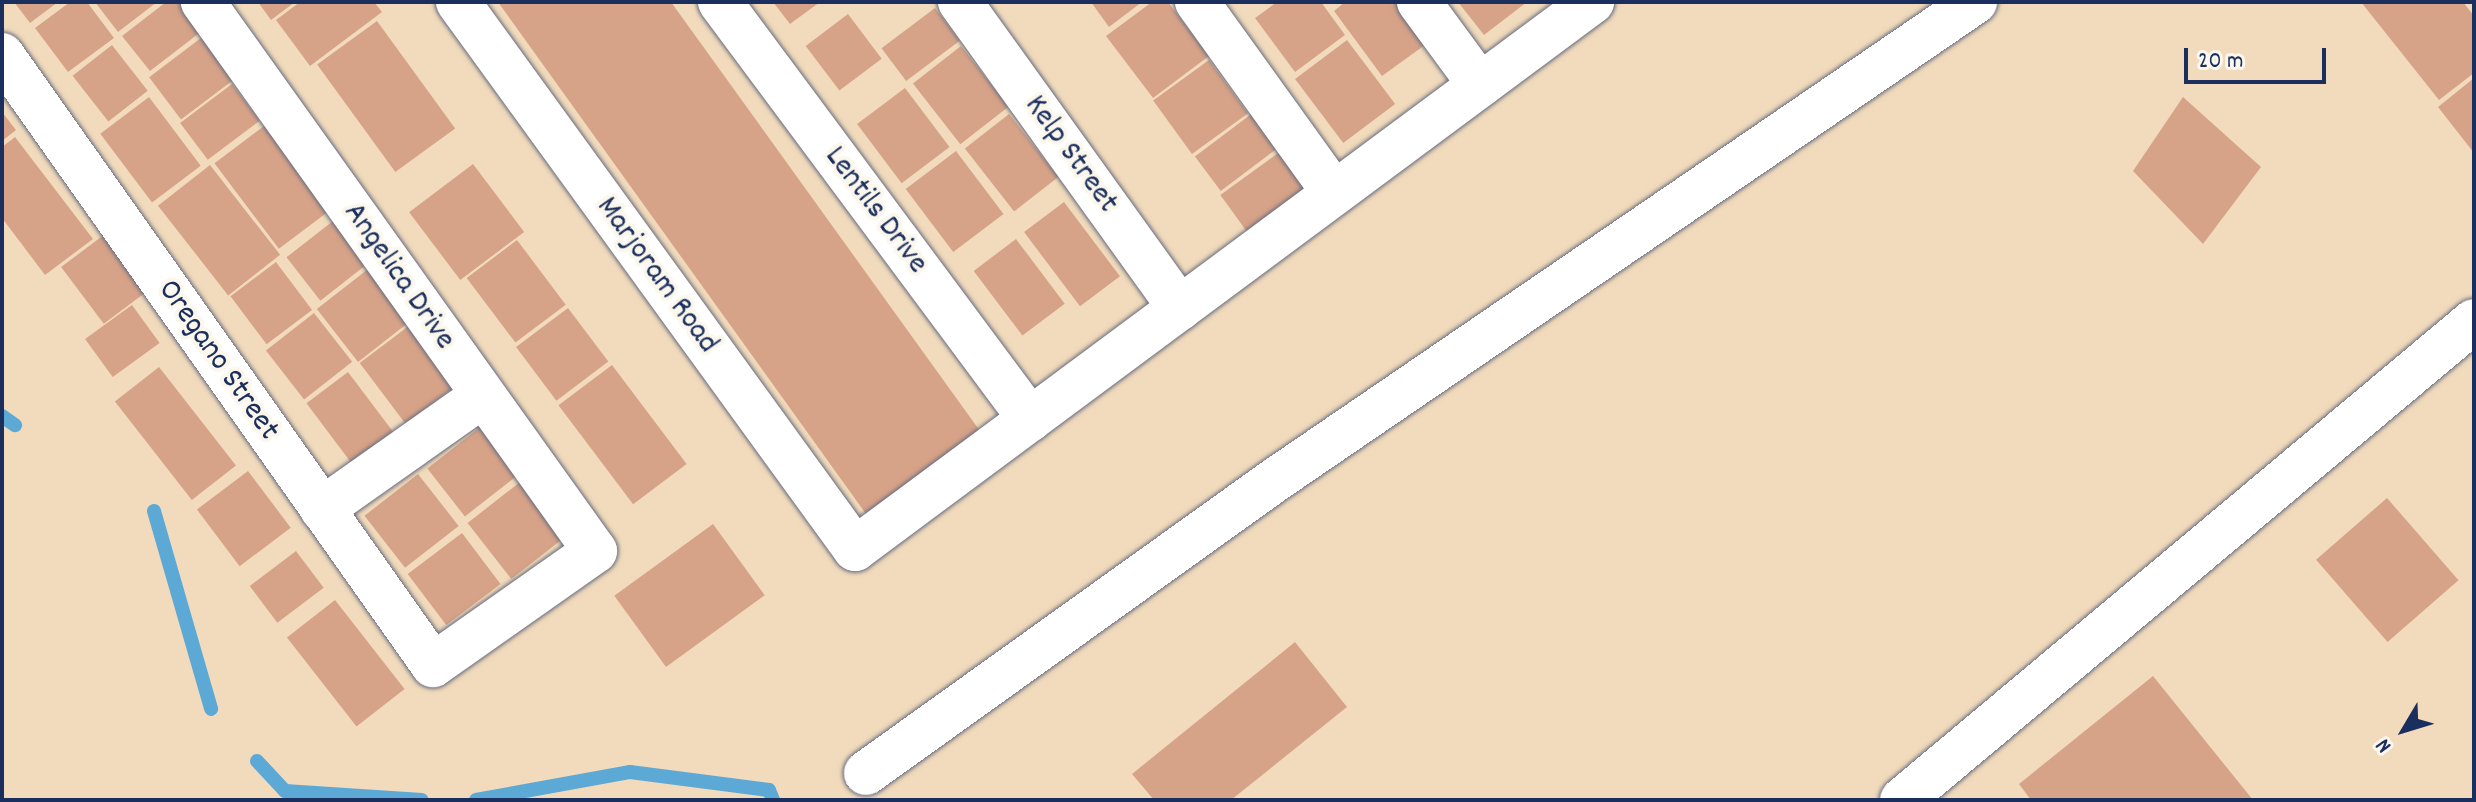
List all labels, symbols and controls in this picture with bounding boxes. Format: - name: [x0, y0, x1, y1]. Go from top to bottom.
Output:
- scale bar: [2188, 32, 2330, 82]
- text: 20 m: [2198, 45, 2244, 79]
- street label: Kelp Street: [1014, 89, 1126, 221]
- street label: Lentils Drive: [815, 140, 935, 282]
- street label: Marjoram Road: [586, 190, 726, 362]
- street label: Angelica Drive: [333, 196, 463, 358]
- street label: Oregano Street: [148, 273, 286, 449]
- north arrow: [2364, 690, 2444, 770]
- text: N: [2369, 731, 2400, 759]

